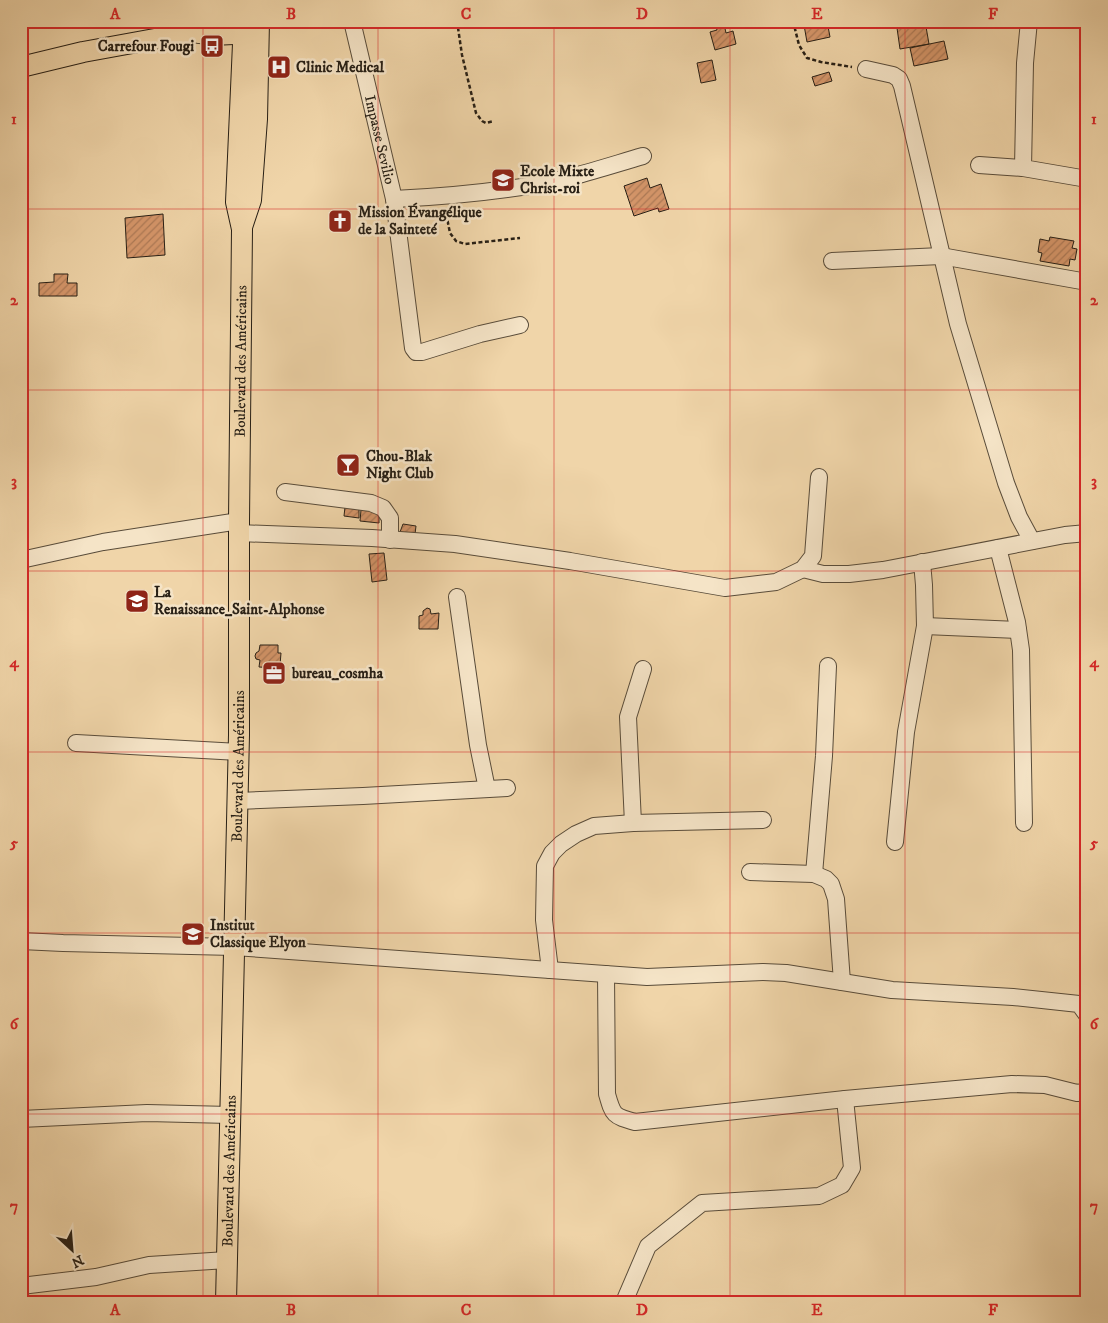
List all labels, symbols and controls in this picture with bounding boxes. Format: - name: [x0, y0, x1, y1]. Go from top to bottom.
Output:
- text: A: [109, 4, 121, 24]
- text: B: [286, 4, 296, 24]
- text: C: [461, 4, 471, 24]
- text: D: [636, 4, 648, 24]
- text: E: [811, 4, 823, 24]
- text: F: [988, 4, 998, 24]
- bus stop icon: Carrefour Fougi: [199, 33, 225, 59]
- place label: Carrefour Fougi: [98, 37, 194, 56]
- hospital icon: Clinic Medical: [266, 54, 292, 80]
- place label: Clinic Medical: [296, 58, 385, 77]
- street label: Impasse Sevilio: [360, 93, 400, 186]
- text: 1: [11, 109, 17, 129]
- text: 1: [1091, 109, 1097, 129]
- place label: Ecole Mixte Christ-roi: [520, 162, 595, 198]
- school or university icon: Ecole Mixte Christ-roi: [490, 167, 516, 193]
- place label: Mission Évangélique de la Sainteté: [358, 202, 483, 239]
- church icon: Mission Évangélique de la Sainteté: [327, 208, 353, 234]
- street label: Boulevard des Américains: [230, 285, 251, 437]
- text: 2: [10, 290, 19, 310]
- text: 2: [1090, 290, 1099, 310]
- place label: Chou-Blak Night Club: [366, 447, 434, 483]
- bar icon: Chou-Blak Night Club: [335, 452, 361, 478]
- text: 3: [11, 471, 17, 491]
- text: 3: [1091, 471, 1097, 491]
- place label: La Renaissance_Saint-Alphonse: [154, 583, 325, 619]
- school or university icon: La Renaissance_Saint-Alphonse: [124, 588, 150, 614]
- text: 4: [8, 652, 19, 672]
- text: 4: [1088, 652, 1099, 672]
- office icon: bureau_cosmha: [261, 660, 287, 686]
- place label: bureau_cosmha: [291, 664, 384, 683]
- street label: Boulevard des Américains: [227, 690, 249, 842]
- text: 5: [9, 833, 18, 853]
- text: 5: [1089, 833, 1098, 853]
- place label: Institut Classique Elyon: [210, 916, 306, 953]
- school or university icon: Institut Classique Elyon: [180, 921, 206, 947]
- text: 6: [10, 1014, 20, 1034]
- text: 6: [1090, 1014, 1100, 1034]
- street label: Boulevard des Américains: [218, 1095, 240, 1247]
- text: 7: [10, 1196, 18, 1216]
- text: 7: [1090, 1196, 1098, 1216]
- north arrow: [48, 1226, 98, 1276]
- text: N: [68, 1250, 86, 1272]
- text: A: [109, 1300, 121, 1320]
- text: B: [286, 1300, 296, 1320]
- text: C: [461, 1300, 471, 1320]
- text: D: [636, 1300, 648, 1320]
- text: E: [811, 1300, 823, 1320]
- text: F: [988, 1300, 998, 1320]

